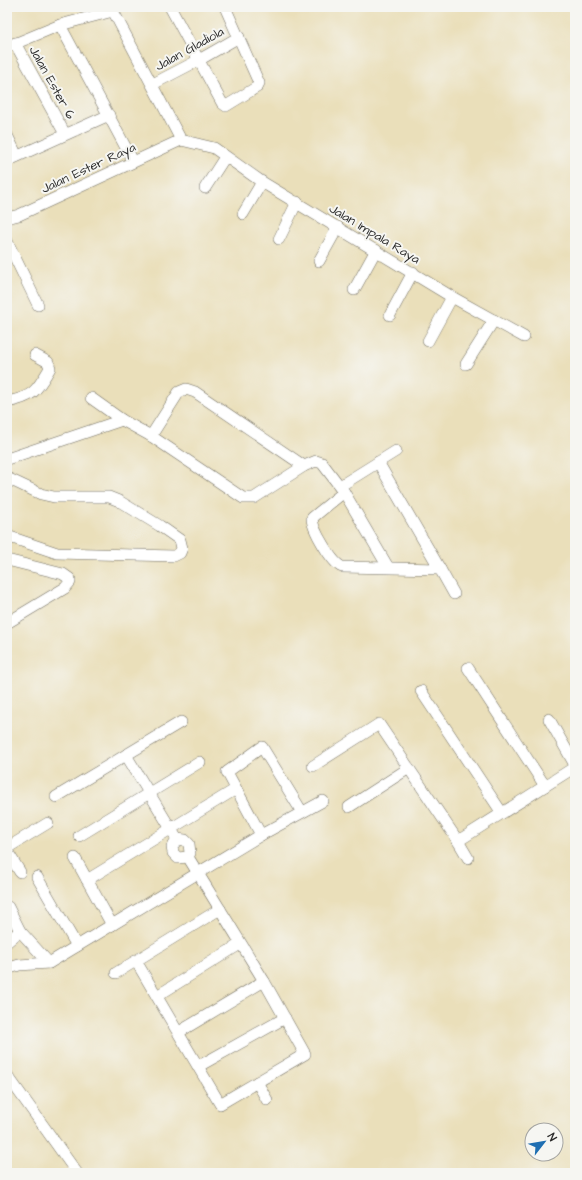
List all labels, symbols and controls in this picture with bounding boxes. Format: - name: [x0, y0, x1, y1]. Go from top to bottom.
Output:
- street label: Jalan Gladiola: [152, 22, 227, 75]
- street label: Jalan Ester 6: [25, 43, 80, 122]
- street label: Jalan Ester Raya: [38, 138, 139, 199]
- street label: Jalan Impala Raya: [325, 200, 424, 269]
- north arrow: [524, 1122, 564, 1162]
- text: N: [544, 1130, 560, 1144]

